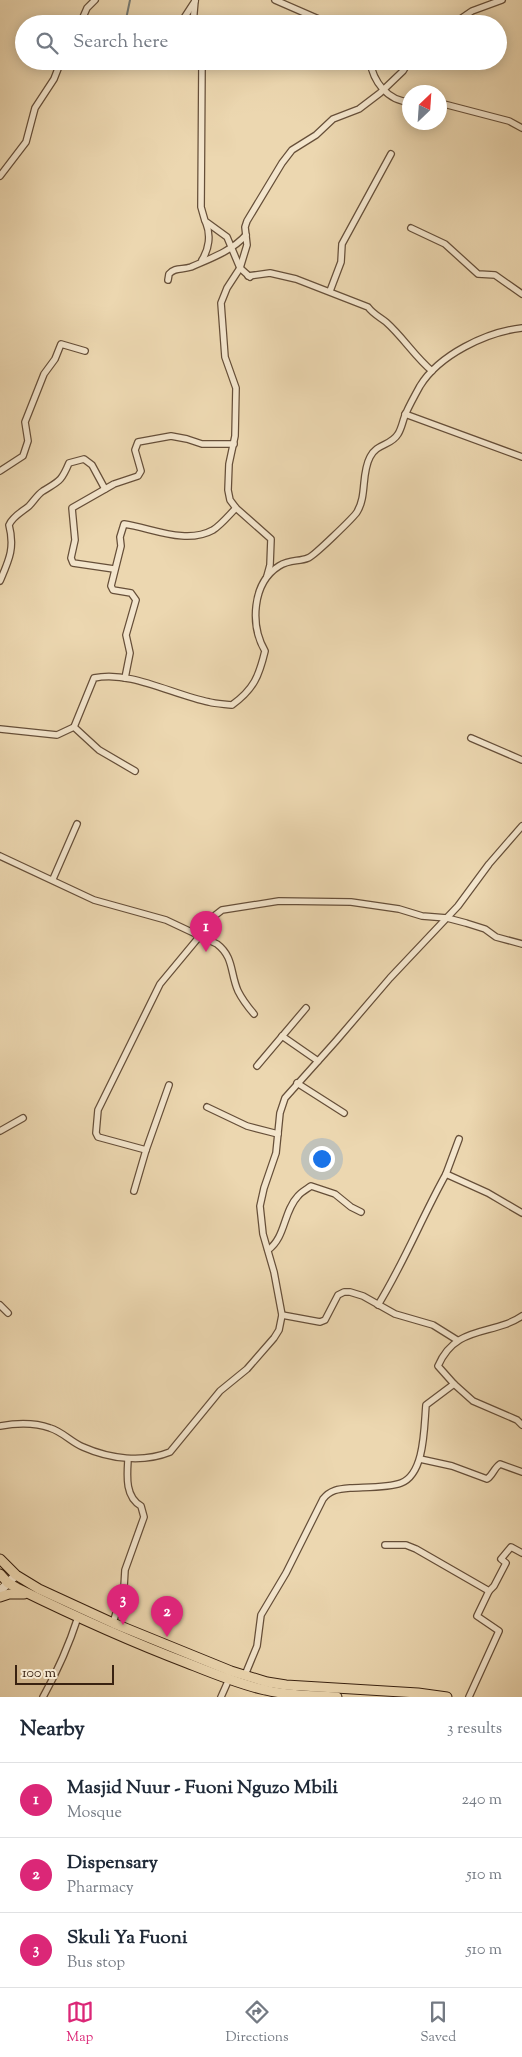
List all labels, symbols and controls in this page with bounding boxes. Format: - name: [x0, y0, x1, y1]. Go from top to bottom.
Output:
- search box: [15, 15, 507, 70]
- icon: search: [33, 29, 61, 57]
- text: Search here: [73, 29, 168, 56]
- north arrow: [402, 85, 447, 130]
- pin: 1: [190, 911, 222, 952]
- your location: [309, 1146, 335, 1172]
- pin: 3: [107, 1584, 139, 1625]
- pin: 2: [151, 1596, 183, 1637]
- scale bar: [15, 1662, 114, 1685]
- text: 100 m: [22, 1664, 56, 1684]
- text: Nearby: [20, 1715, 85, 1745]
- text: 3 results: [447, 1718, 502, 1741]
- text: Masjid Nuur - Fuoni Nguzo Mbili: [67, 1775, 338, 1802]
- text: 1: [33, 1789, 39, 1812]
- text: 240 m: [461, 1789, 502, 1812]
- text: Mosque: [67, 1802, 122, 1825]
- text: Dispensary: [67, 1850, 158, 1877]
- text: 2: [32, 1864, 40, 1887]
- text: 510 m: [466, 1864, 502, 1887]
- text: Pharmacy: [67, 1877, 134, 1900]
- text: Skuli Ya Fuoni: [67, 1925, 187, 1952]
- text: 3: [33, 1939, 39, 1962]
- text: 510 m: [466, 1939, 502, 1962]
- text: Bus stop: [67, 1952, 125, 1975]
- tab: Map: [66, 1998, 94, 2048]
- tab: Directions: [225, 1998, 289, 2048]
- tab: Saved: [420, 1998, 456, 2048]

